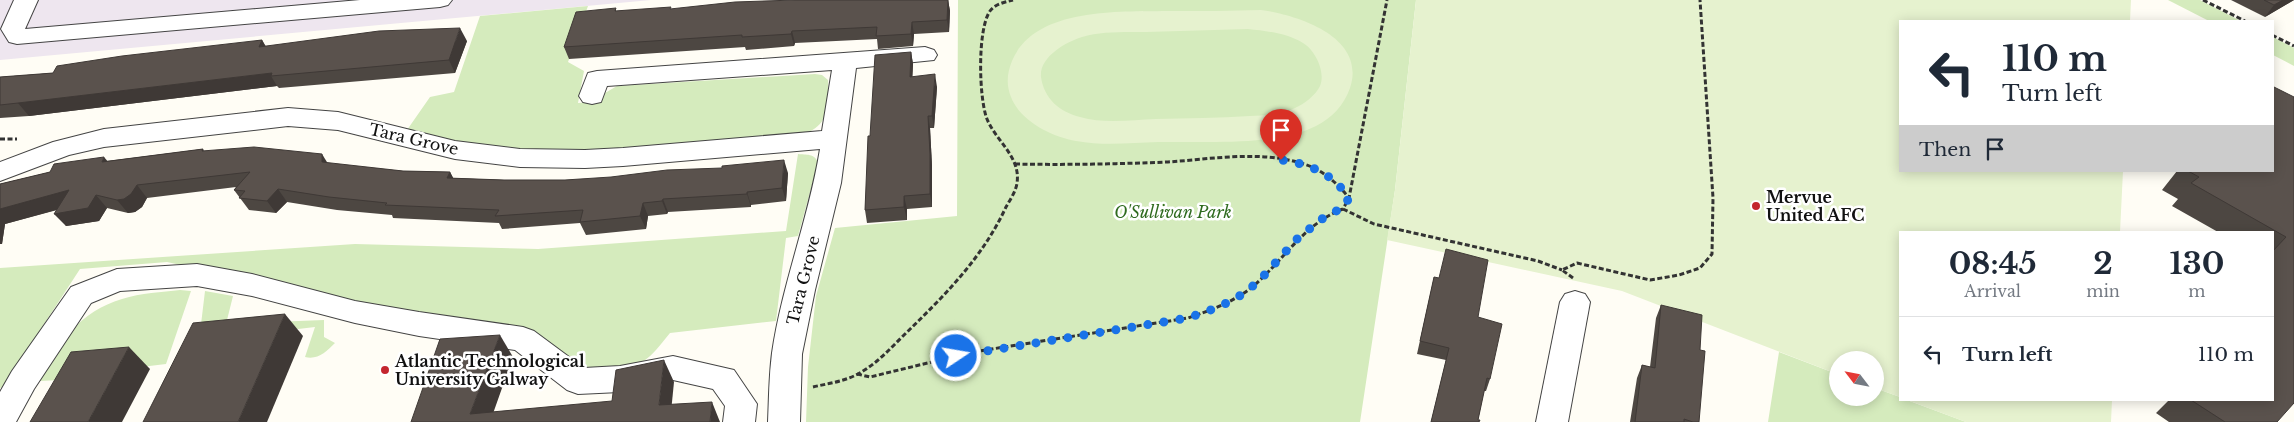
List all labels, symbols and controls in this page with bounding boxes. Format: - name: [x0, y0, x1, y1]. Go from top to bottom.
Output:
- text: 110 m: [2002, 37, 2107, 80]
- icon: left: [1919, 40, 1984, 105]
- text: Turn left: [2002, 80, 2102, 107]
- pin: [1260, 109, 1302, 160]
- icon: arrive: [1267, 116, 1295, 144]
- street label: Tara Grove: [367, 119, 461, 159]
- icon: arrive: [1981, 135, 2009, 163]
- text: Then: [1919, 138, 1971, 161]
- place label: Mervue United AFC: [1766, 187, 1864, 225]
- marker: Mervue United AFC: [1750, 200, 1762, 212]
- park label: O'Sullivan Park: [1114, 202, 1232, 222]
- street label: Tara Grove: [782, 233, 824, 327]
- text: 08:45: [1949, 245, 2037, 282]
- text: 2: [2093, 245, 2113, 282]
- text: 130: [2170, 245, 2224, 282]
- text: Arrival: [1964, 281, 2021, 301]
- text: min: [2086, 281, 2120, 301]
- text: m: [2188, 281, 2206, 301]
- position arrow: [929, 329, 981, 381]
- icon: left: [1919, 340, 1947, 368]
- text: Turn left: [1962, 343, 2053, 366]
- text: 110 m: [2198, 343, 2254, 366]
- place label: Atlantic Technological University Galway: [394, 351, 585, 389]
- north arrow: [1829, 351, 1884, 406]
- map controls: [1829, 351, 1884, 406]
- marker: Atlantic Technological University Galway: [379, 364, 391, 376]

